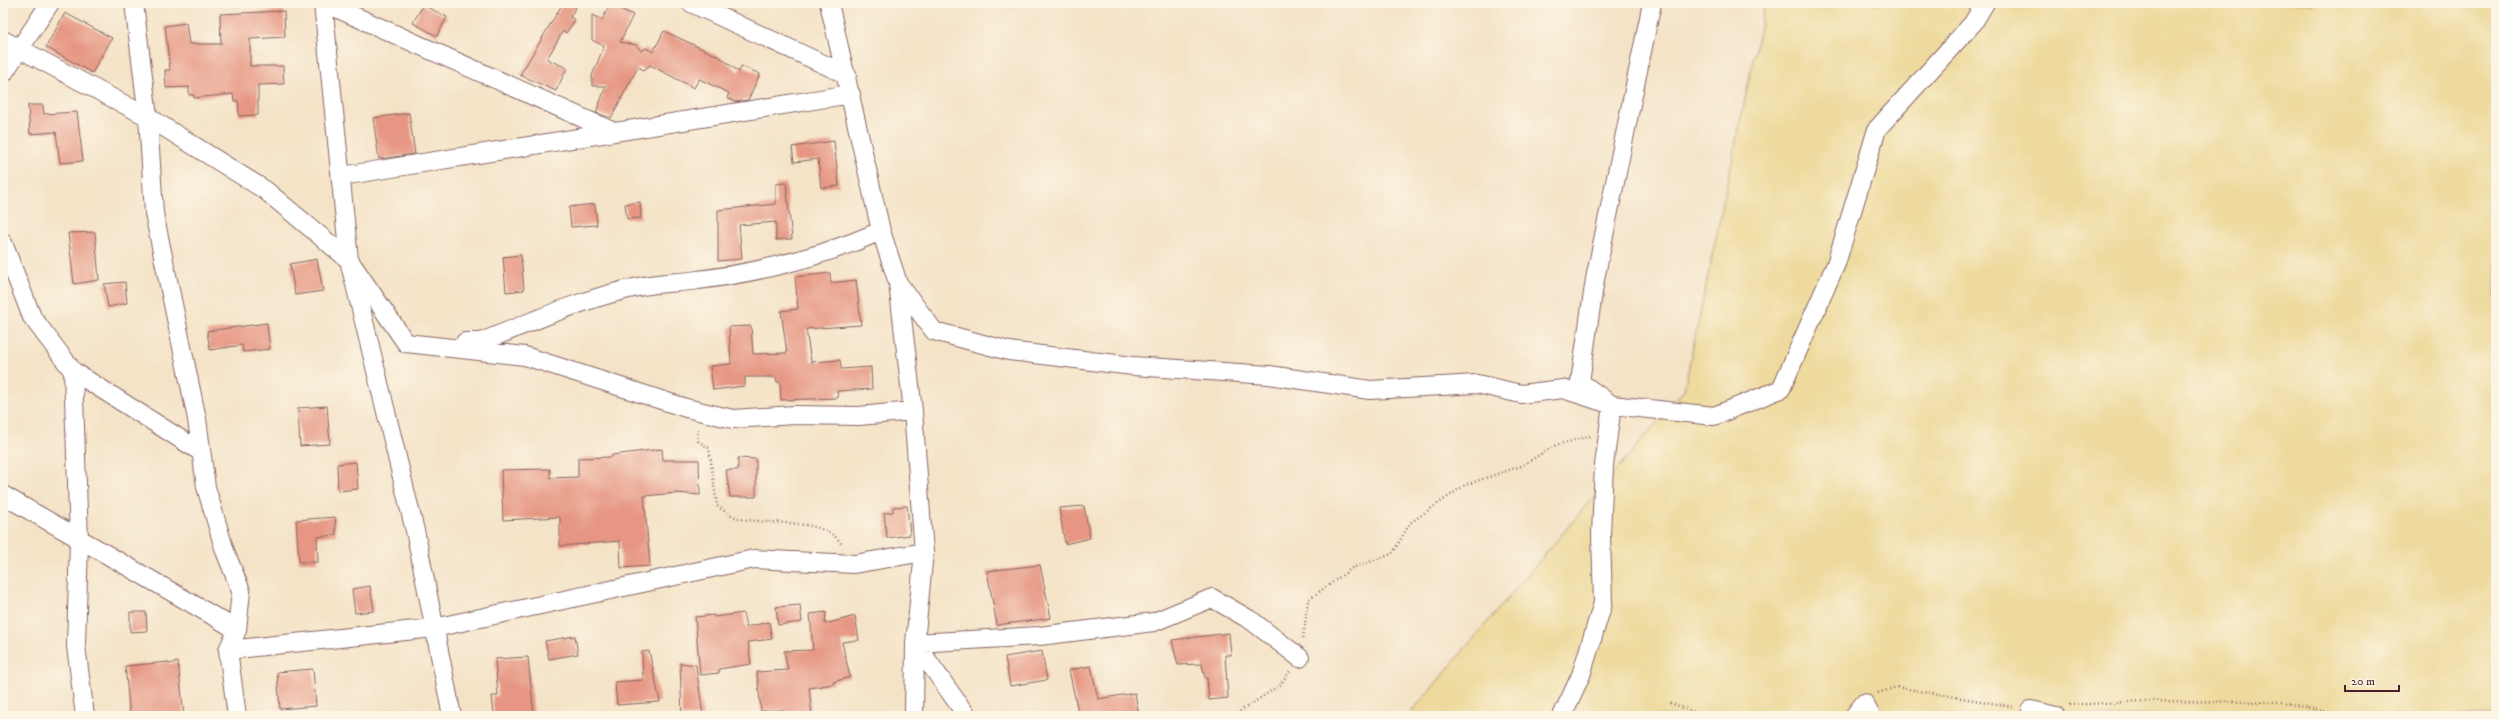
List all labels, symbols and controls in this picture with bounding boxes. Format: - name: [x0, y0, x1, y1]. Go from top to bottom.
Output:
- scale bar: [2345, 667, 2399, 693]
- text: 20 m: [2351, 674, 2375, 689]

